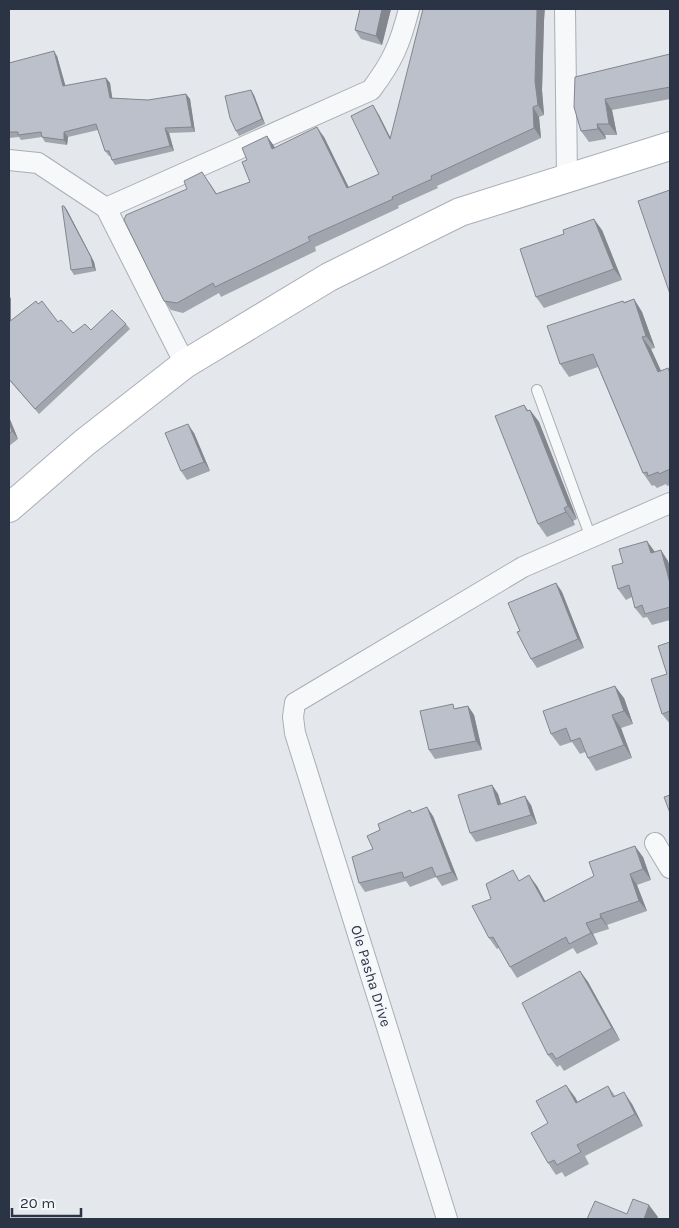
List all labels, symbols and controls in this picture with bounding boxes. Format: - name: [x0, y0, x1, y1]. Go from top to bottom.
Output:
- street label: Ole Pasha Drive: [347, 923, 395, 1029]
- scale bar: [12, 1186, 81, 1218]
- text: 20 m: [20, 1194, 55, 1212]

